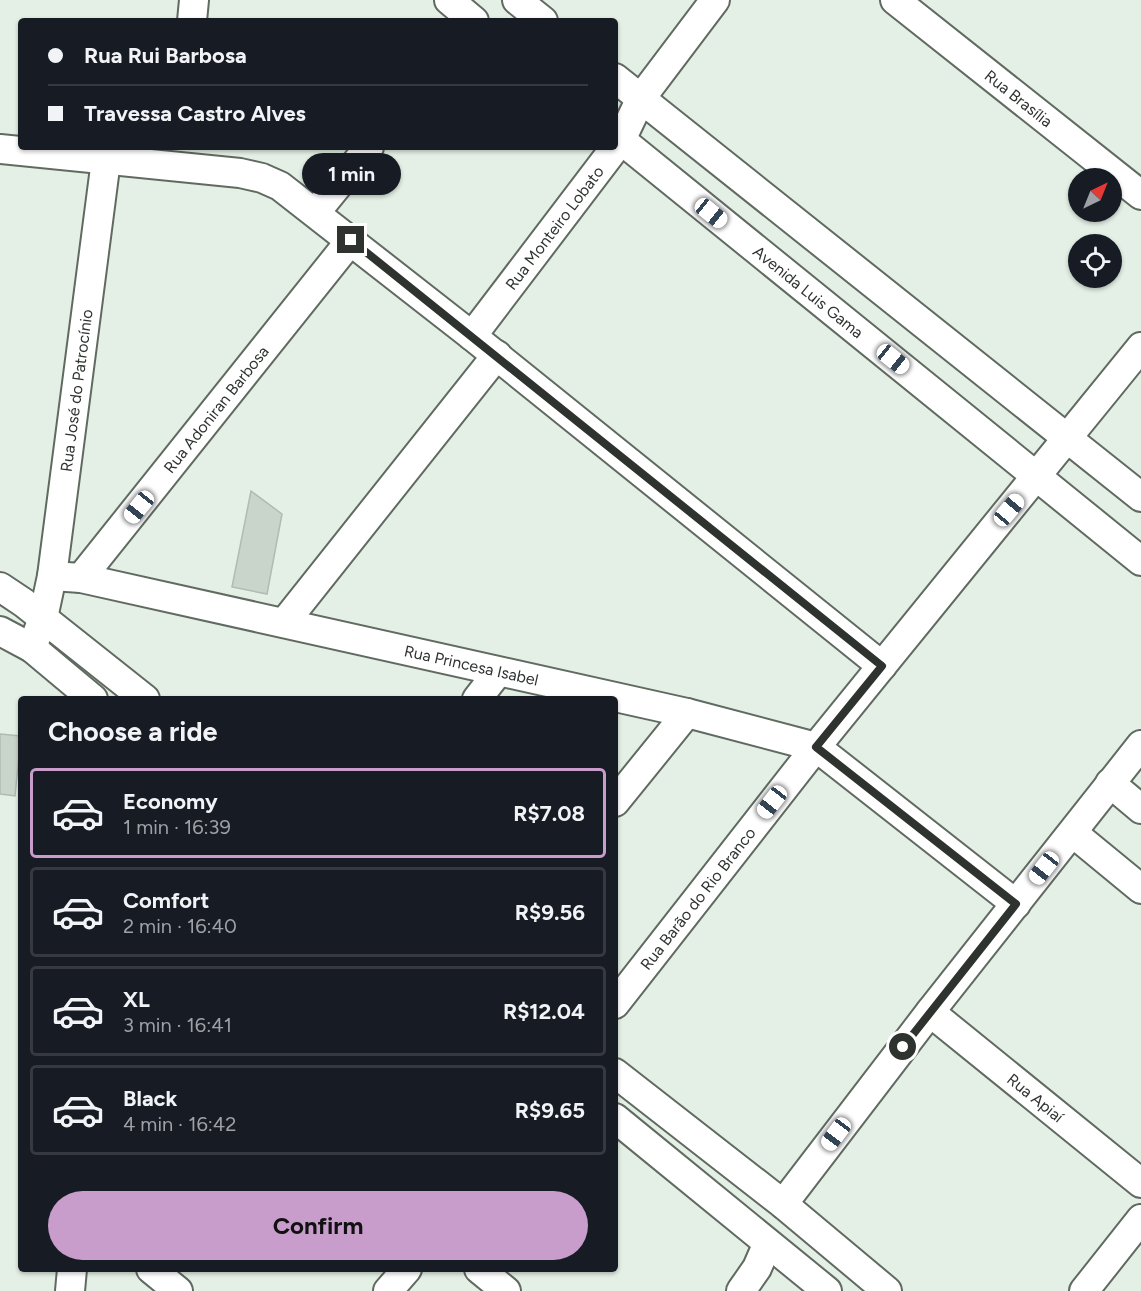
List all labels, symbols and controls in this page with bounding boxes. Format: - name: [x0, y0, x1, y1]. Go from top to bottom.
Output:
- text: Rua Rui Barbosa: [84, 42, 247, 69]
- street label: Rua Brasília: [981, 66, 1056, 131]
- text: Travessa Castro Alves: [84, 100, 306, 127]
- callout: 1 min: [302, 153, 400, 195]
- text: 1 min: [328, 162, 375, 186]
- street label: Rua Monteiro Lobato: [502, 162, 608, 294]
- north arrow: [1068, 168, 1122, 222]
- map controls: [1068, 168, 1122, 288]
- car: [691, 195, 731, 231]
- route end: [337, 226, 364, 253]
- button: locate: [1068, 234, 1122, 288]
- street label: Avenida Luis Gama: [749, 242, 867, 342]
- street label: Rua José do Patrocínio: [57, 308, 97, 473]
- car: [873, 341, 913, 377]
- street label: Rua Adoniran Barbosa: [160, 342, 273, 477]
- car: [121, 487, 157, 527]
- car: [991, 490, 1027, 530]
- street label: Rua Princesa Isabel: [402, 641, 540, 690]
- text: Choose a ride: [48, 715, 217, 748]
- car: [754, 782, 790, 822]
- icon: car: [51, 786, 105, 840]
- text: Economy: [123, 788, 218, 815]
- text: R$7.08: [513, 800, 585, 827]
- text: 1 min · 16:39: [123, 815, 231, 839]
- street label: Rua Barão do Rio Branco: [636, 824, 760, 974]
- car: [1026, 848, 1062, 888]
- icon: car: [51, 885, 105, 939]
- text: Comfort: [123, 887, 209, 914]
- text: R$9.56: [515, 899, 585, 926]
- text: 2 min · 16:40: [123, 914, 237, 938]
- icon: car: [51, 984, 105, 1038]
- text: XL: [123, 986, 150, 1013]
- text: R$12.04: [503, 998, 585, 1025]
- text: 3 min · 16:41: [123, 1013, 232, 1037]
- route start: [889, 1033, 916, 1060]
- street label: Rua Apiaí: [1003, 1070, 1068, 1127]
- icon: car: [51, 1083, 105, 1137]
- text: Black: [123, 1085, 177, 1112]
- text: R$9.65: [515, 1097, 585, 1124]
- text: 4 min · 16:42: [123, 1112, 236, 1136]
- car: [818, 1114, 854, 1154]
- button: Confirm: [48, 1191, 588, 1260]

